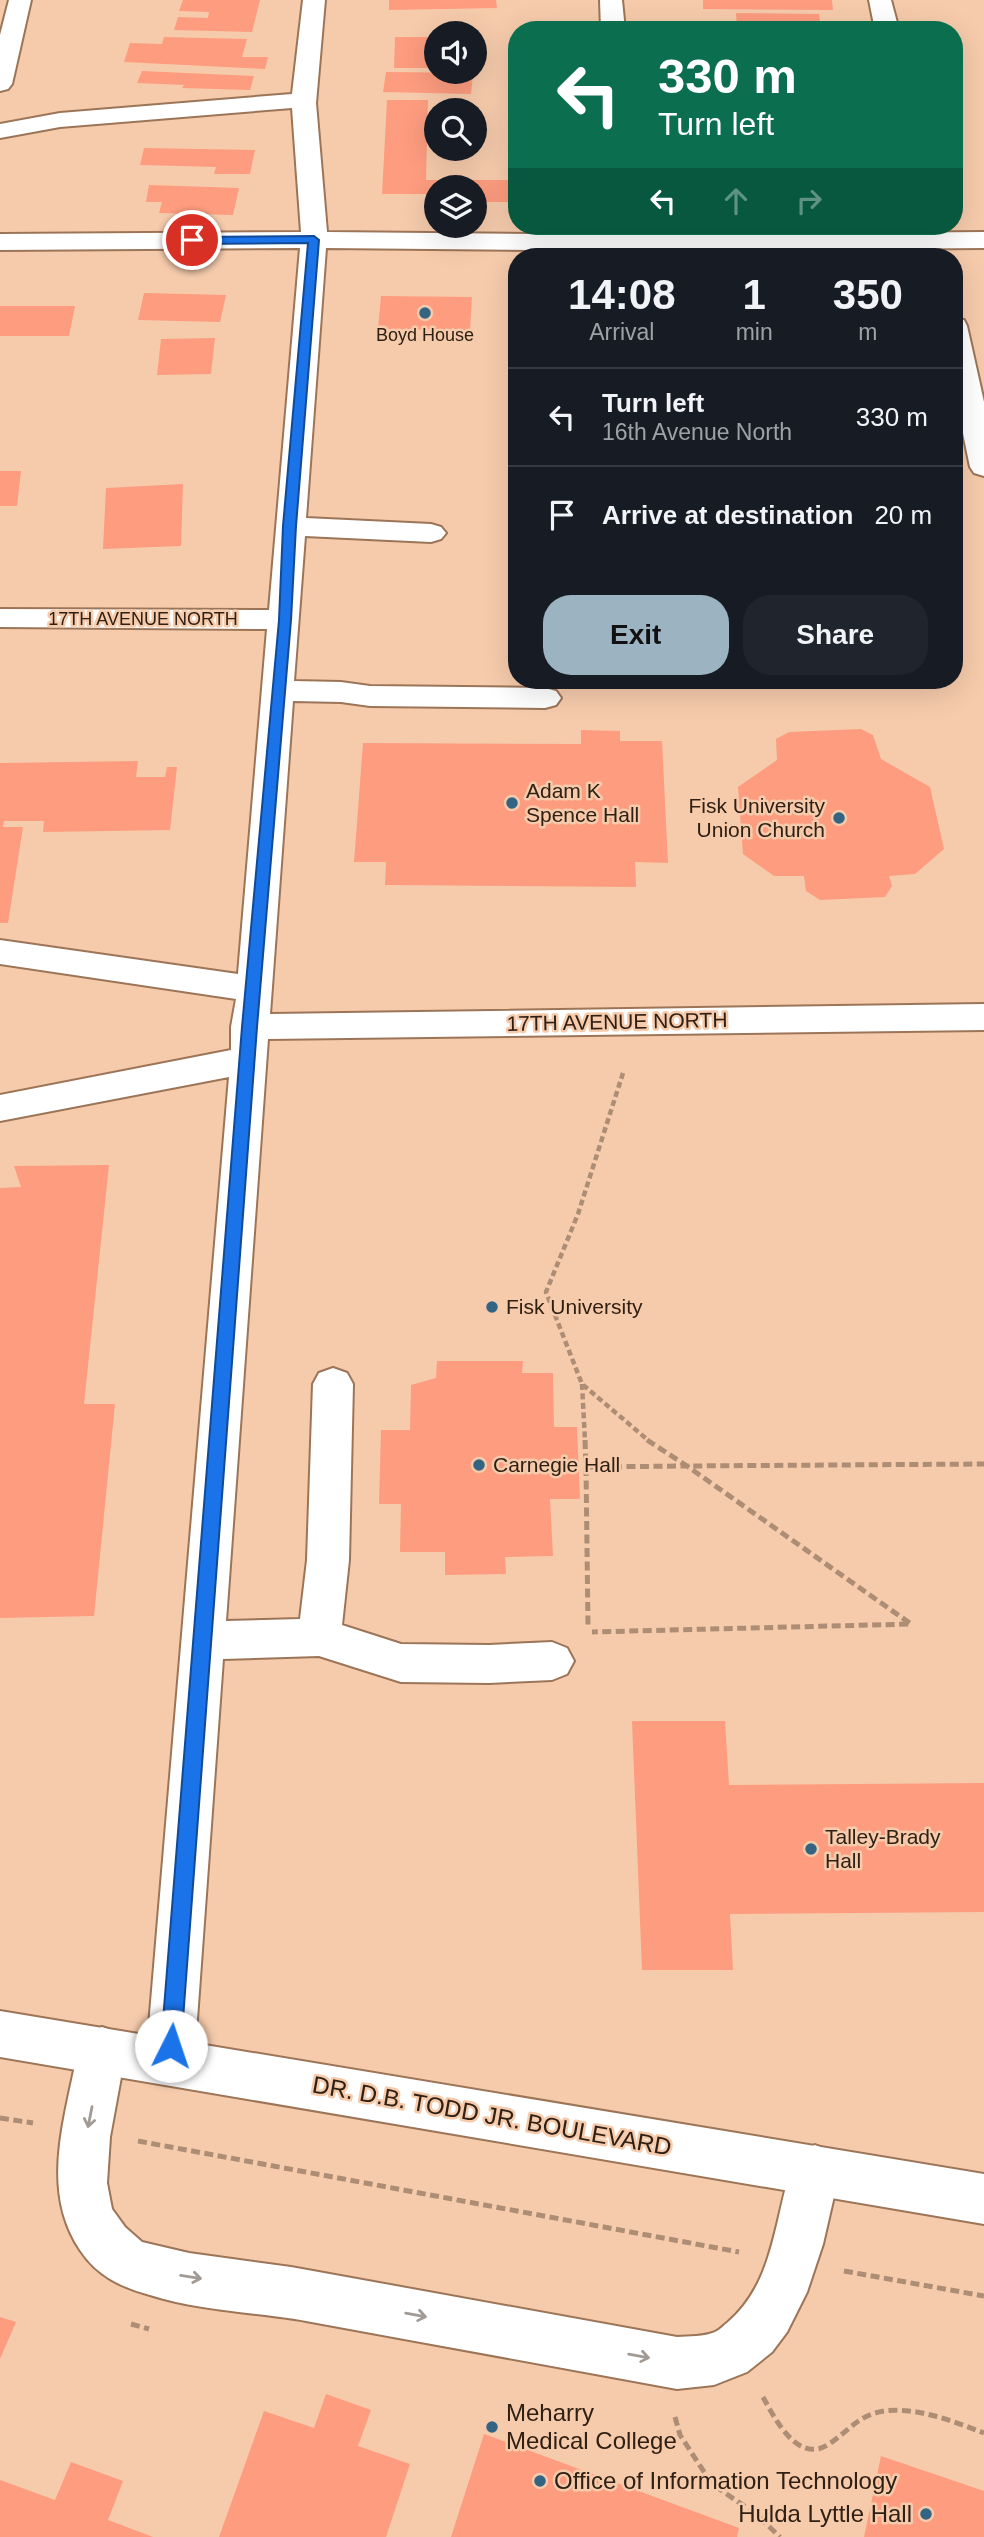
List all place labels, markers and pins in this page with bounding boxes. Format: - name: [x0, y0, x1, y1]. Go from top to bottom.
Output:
- pin: [162, 210, 222, 270]
- marker: Boyd House: [417, 305, 433, 321]
- place label: Boyd House: [376, 325, 474, 345]
- place label: Adam K Spence Hall: [526, 779, 639, 826]
- place label: Fisk University Union Church: [688, 794, 825, 841]
- marker: Adam K Spence Hall: [504, 795, 520, 811]
- marker: Fisk University Union Church: [831, 810, 847, 826]
- place label: Fisk University: [506, 1295, 643, 1318]
- marker: Fisk University: [484, 1299, 500, 1315]
- place label: Carnegie Hall: [493, 1453, 620, 1476]
- marker: Carnegie Hall: [471, 1457, 487, 1473]
- place label: Talley-Brady Hall: [825, 1825, 941, 1872]
- marker: Talley-Brady Hall: [803, 1841, 819, 1857]
- place label: Meharry Medical College: [506, 2399, 677, 2454]
- marker: Meharry Medical College: [484, 2419, 500, 2435]
- place label: Office of Information Technology: [554, 2467, 897, 2494]
- marker: Office of Information Technology: [532, 2473, 548, 2489]
- place label: Hulda Lyttle Hall: [738, 2500, 912, 2527]
- marker: Hulda Lyttle Hall: [918, 2506, 934, 2522]

